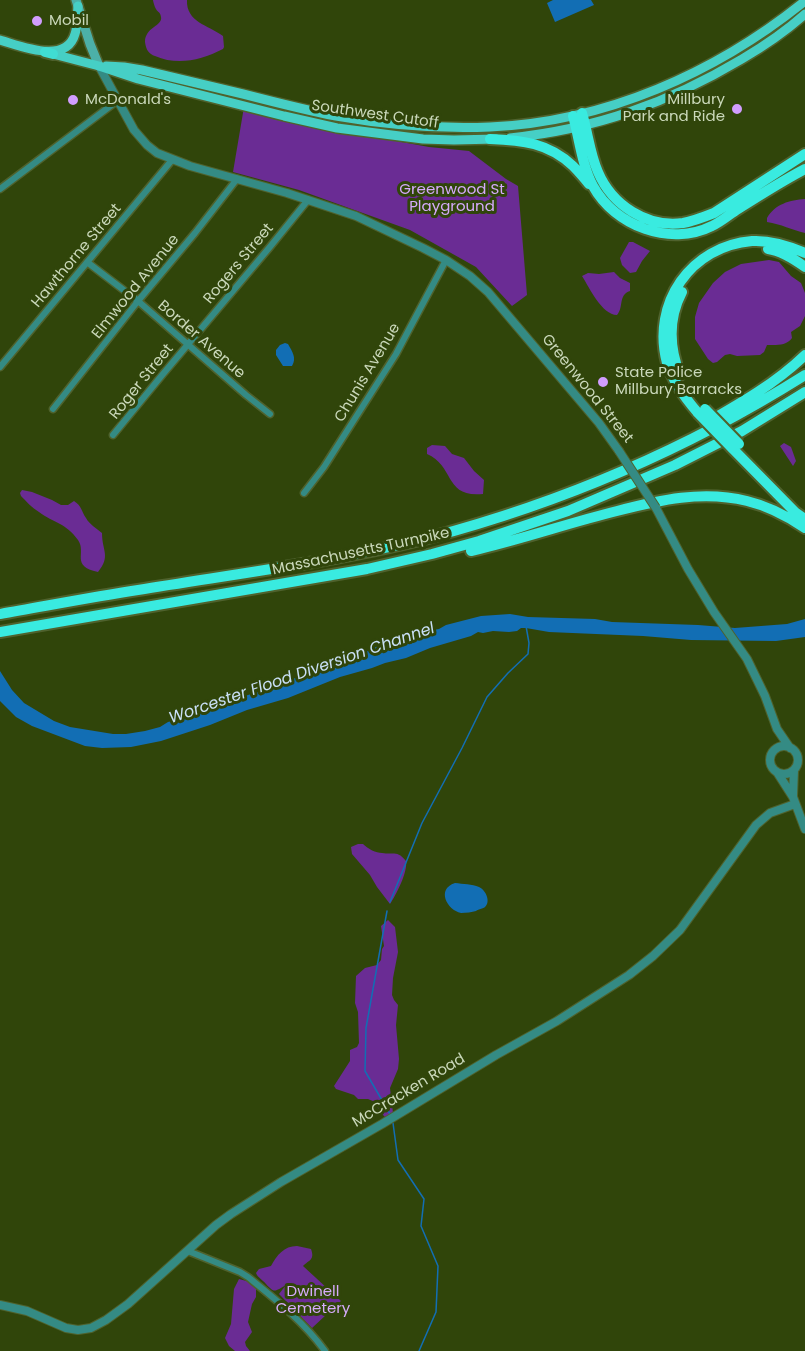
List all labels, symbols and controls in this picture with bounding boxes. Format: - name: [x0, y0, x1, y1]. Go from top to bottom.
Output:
- place label: Mobil: [49, 12, 89, 30]
- marker: Mobil: [30, 14, 44, 28]
- place label: McDonald's: [85, 91, 171, 109]
- place label: Millbury Park and Ride: [623, 91, 725, 126]
- marker: McDonald's: [66, 93, 80, 107]
- street label: Southwest Cutoff: [310, 97, 440, 133]
- marker: Millbury Park and Ride: [730, 102, 744, 116]
- park label: Greenwood St Playground: [399, 181, 505, 216]
- street label: Hawthorne Street: [28, 200, 126, 312]
- street label: Rogers Street: [200, 220, 278, 308]
- street label: Elmwood Avenue: [88, 231, 184, 343]
- street label: Border Avenue: [154, 297, 248, 383]
- street label: Chunis Avenue: [331, 320, 405, 426]
- street label: Greenwood Street: [538, 331, 636, 447]
- street label: Roger Street: [106, 341, 178, 423]
- place label: State Police Millbury Barracks: [615, 364, 742, 399]
- marker: State Police Millbury Barracks: [596, 375, 610, 389]
- street label: Massachusetts Turnpike: [271, 524, 451, 580]
- water label: Worcester Flood Diversion Channel: [167, 619, 437, 729]
- street label: McCracken Road: [349, 1050, 469, 1132]
- park label: Dwinell Cemetery: [276, 1283, 350, 1318]

